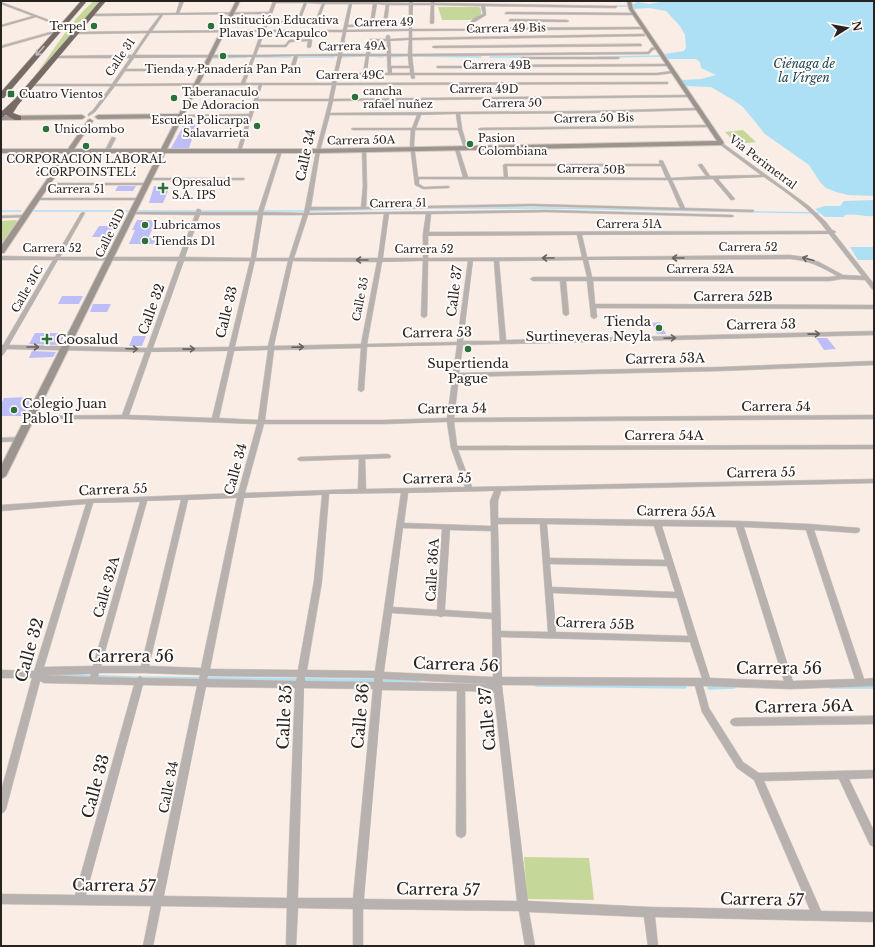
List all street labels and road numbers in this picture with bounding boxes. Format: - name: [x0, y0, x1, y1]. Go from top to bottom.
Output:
- street label: Carrera 49: [354, 14, 414, 30]
- street label: Carrera 49 Bis: [466, 20, 546, 36]
- street label: Calle 31: [102, 35, 138, 79]
- street label: Carrera 49A: [318, 38, 386, 54]
- street label: Carrera 49B: [463, 58, 531, 72]
- street label: Carrera 49C: [316, 68, 384, 82]
- street label: Carrera 49D: [449, 82, 519, 96]
- street label: Carrera 50: [482, 95, 542, 111]
- street label: Carrera 50 Bis: [554, 110, 634, 126]
- street label: Calle 34: [292, 127, 319, 183]
- street label: Vía Perimetral: [726, 131, 800, 192]
- street label: Carrera 50A: [327, 132, 396, 148]
- street label: Carrera 50B: [557, 161, 625, 177]
- street label: Carrera 51: [47, 182, 105, 196]
- street label: Carrera 51: [369, 196, 427, 210]
- street label: Calle 31D: [92, 206, 128, 260]
- street label: Carrera 51A: [596, 217, 662, 231]
- street label: Carrera 52: [719, 240, 778, 254]
- street label: Carrera 52: [23, 241, 82, 255]
- street label: Carrera 52: [395, 242, 454, 256]
- street label: Carrera 52A: [666, 262, 734, 276]
- street label: Calle 31C: [8, 263, 46, 315]
- street label: Calle 37: [443, 264, 466, 318]
- street label: Calle 35: [349, 276, 371, 322]
- street label: Calle 32: [134, 281, 169, 337]
- street label: Calle 33: [212, 284, 241, 340]
- street label: Carrera 52B: [693, 288, 773, 305]
- street label: Carrera 53: [726, 315, 796, 334]
- street label: Carrera 53: [402, 323, 472, 342]
- street label: Carrera 53A: [625, 349, 706, 368]
- street label: Carrera 54: [741, 398, 811, 415]
- street label: Carrera 54: [417, 399, 487, 418]
- street label: Carrera 54A: [624, 427, 705, 444]
- street label: Calle 34: [220, 441, 251, 497]
- street label: Carrera 55: [726, 463, 796, 482]
- street label: Carrera 55: [402, 469, 472, 488]
- street label: Carrera 55: [78, 480, 148, 499]
- street label: Carrera 55A: [636, 502, 717, 521]
- street label: Calle 36A: [422, 537, 443, 602]
- street label: Calle 32A: [90, 553, 124, 620]
- street label: Carrera 55B: [555, 614, 635, 633]
- street label: Calle 32: [10, 616, 48, 684]
- street label: Carrera 56: [88, 646, 174, 666]
- street label: Carrera 56: [413, 653, 499, 675]
- street label: Carrera 56: [736, 658, 822, 678]
- street label: Calle 36: [347, 682, 373, 750]
- street label: Calle 35: [272, 684, 296, 750]
- street label: Calle 37: [474, 685, 500, 752]
- street label: Carrera 56A: [755, 695, 854, 717]
- street label: Calle 33: [77, 752, 113, 820]
- street label: Calle 34: [155, 760, 182, 815]
- street label: Carrera 57: [72, 874, 157, 896]
- street label: Carrera 57: [396, 878, 481, 900]
- street label: Carrera 57: [720, 888, 805, 910]

